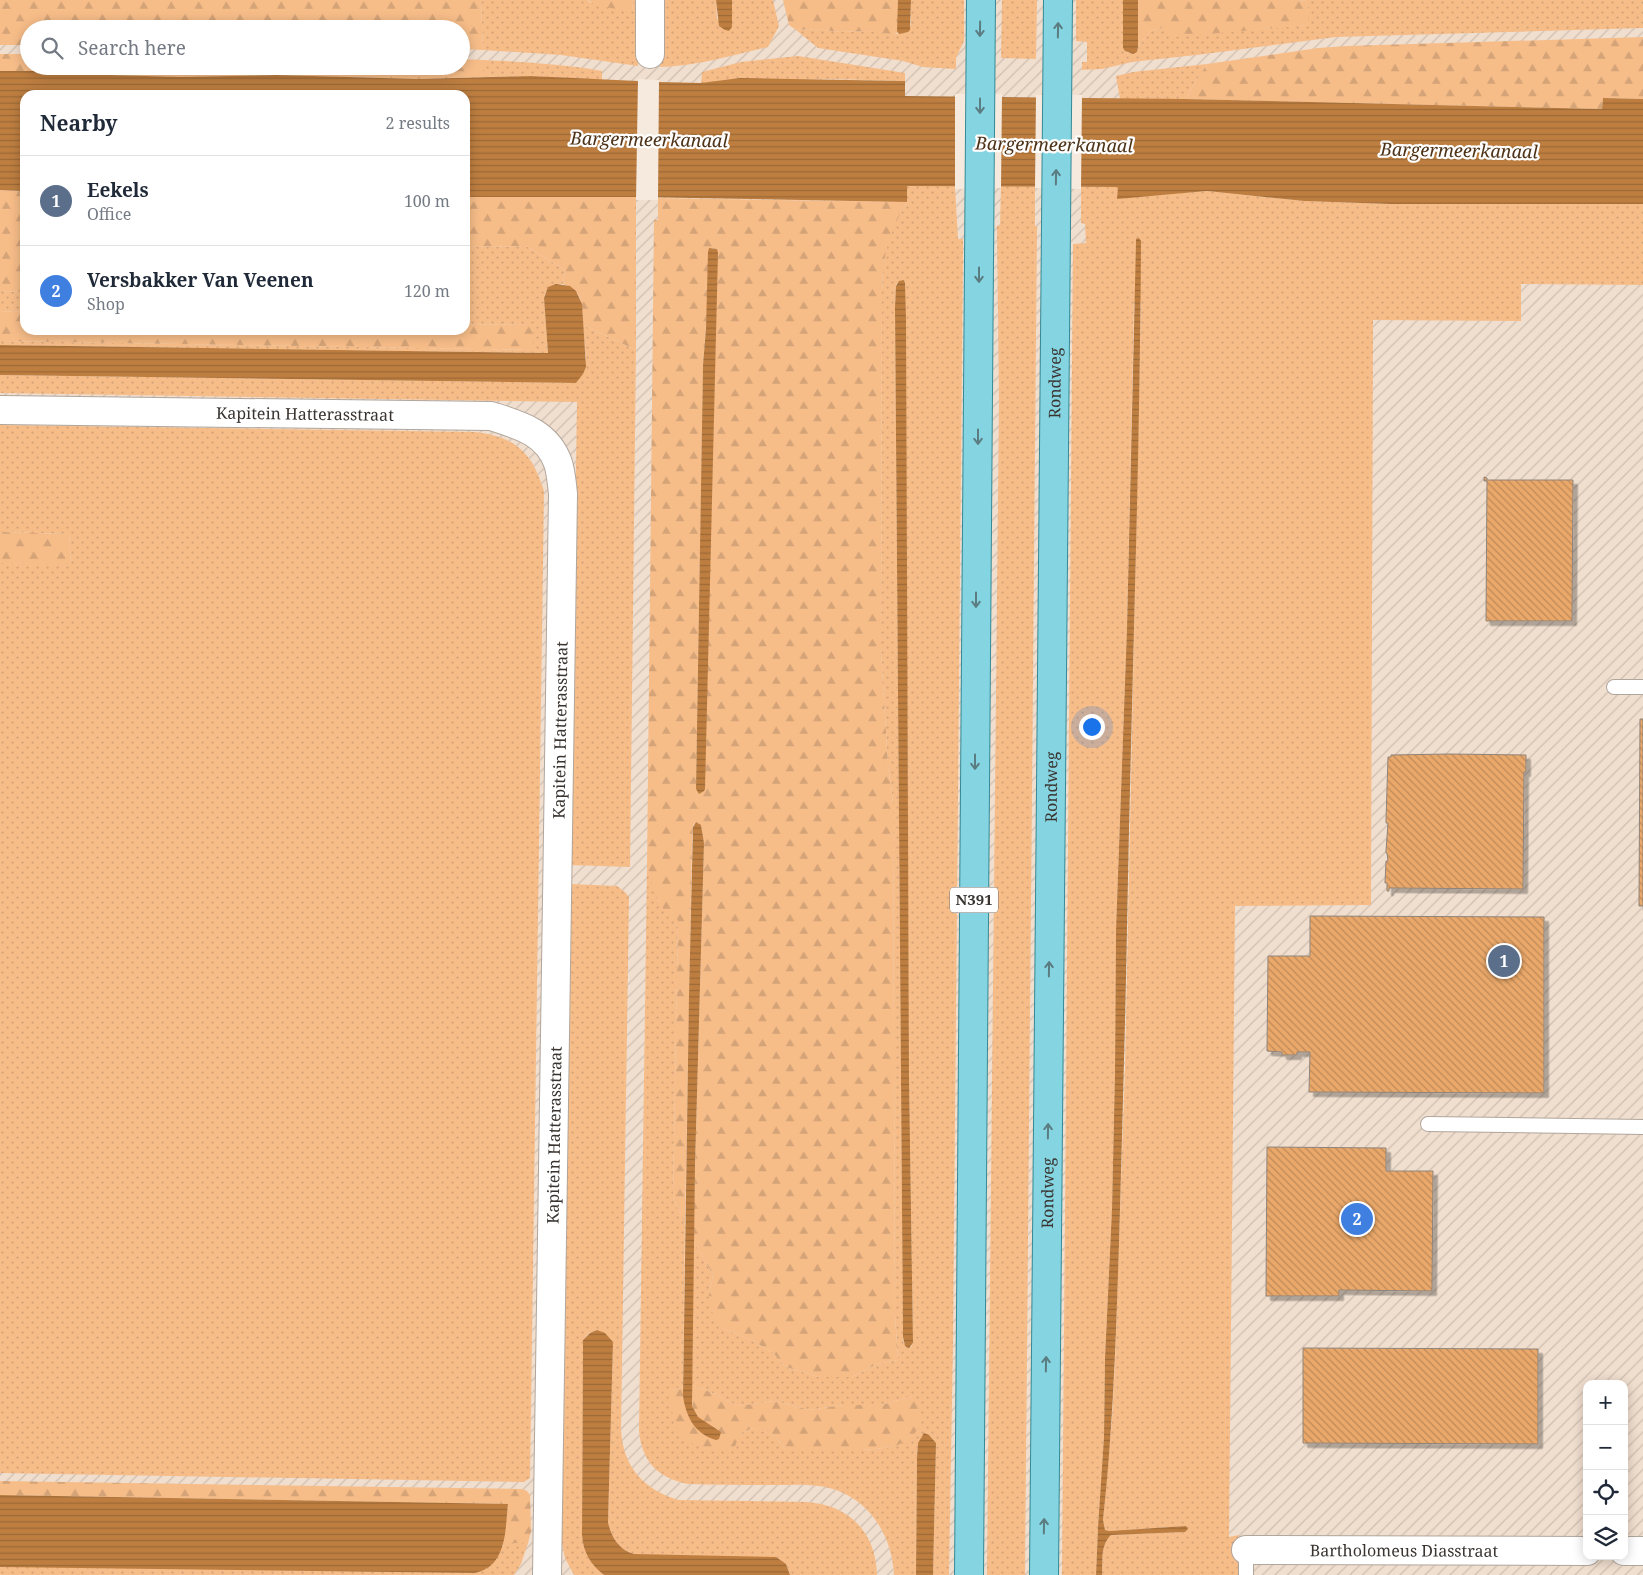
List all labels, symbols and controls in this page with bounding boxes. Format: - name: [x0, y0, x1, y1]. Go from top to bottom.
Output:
- search box: [20, 20, 470, 75]
- one-way arrow: [975, 20, 985, 37]
- one-way arrow: [1053, 22, 1063, 38]
- icon: search: [38, 34, 66, 62]
- text: Search here: [78, 35, 186, 61]
- one-way arrow: [975, 98, 985, 114]
- text: Nearby: [40, 109, 118, 137]
- text: 2 results: [386, 112, 450, 134]
- water label: Bargermeerkanaal: [569, 126, 729, 152]
- water label: Bargermeerkanaal: [974, 131, 1134, 157]
- water label: Bargermeerkanaal: [1379, 137, 1539, 163]
- one-way arrow: [1052, 170, 1061, 186]
- text: Eekels: [87, 177, 149, 203]
- text: 1: [51, 190, 61, 212]
- text: 100 m: [404, 190, 450, 212]
- text: Office: [87, 203, 131, 225]
- one-way arrow: [974, 266, 984, 282]
- text: Versbakker Van Veenen: [87, 267, 314, 293]
- text: 2: [51, 280, 61, 302]
- text: 120 m: [404, 280, 450, 302]
- text: Shop: [87, 293, 125, 315]
- street label: Rondweg: [1043, 347, 1066, 419]
- street label: Kapitein Hatterasstraat: [216, 402, 394, 426]
- one-way arrow: [973, 428, 983, 445]
- one-way arrow: [972, 591, 981, 607]
- street label: Kapitein Hatterasstraat: [547, 641, 573, 819]
- your location: [1079, 714, 1105, 740]
- street label: Rondweg: [1040, 751, 1062, 823]
- one-way arrow: [970, 754, 980, 770]
- road number: N391: [950, 888, 998, 912]
- pin: 1: [1488, 942, 1520, 980]
- one-way arrow: [1044, 961, 1054, 978]
- street label: Kapitein Hatterasstraat: [541, 1046, 567, 1224]
- one-way arrow: [1043, 1124, 1053, 1140]
- street label: Rondweg: [1036, 1157, 1059, 1229]
- pin: 2: [1341, 1200, 1373, 1238]
- one-way arrow: [1041, 1356, 1050, 1372]
- map controls: [1583, 1380, 1628, 1560]
- button: +: [1583, 1380, 1628, 1425]
- button: −: [1583, 1425, 1628, 1470]
- button: locate: [1583, 1470, 1628, 1515]
- button: layers: [1583, 1515, 1628, 1560]
- one-way arrow: [1039, 1519, 1049, 1535]
- street label: Bartholomeus Diasstraat: [1310, 1539, 1499, 1562]

